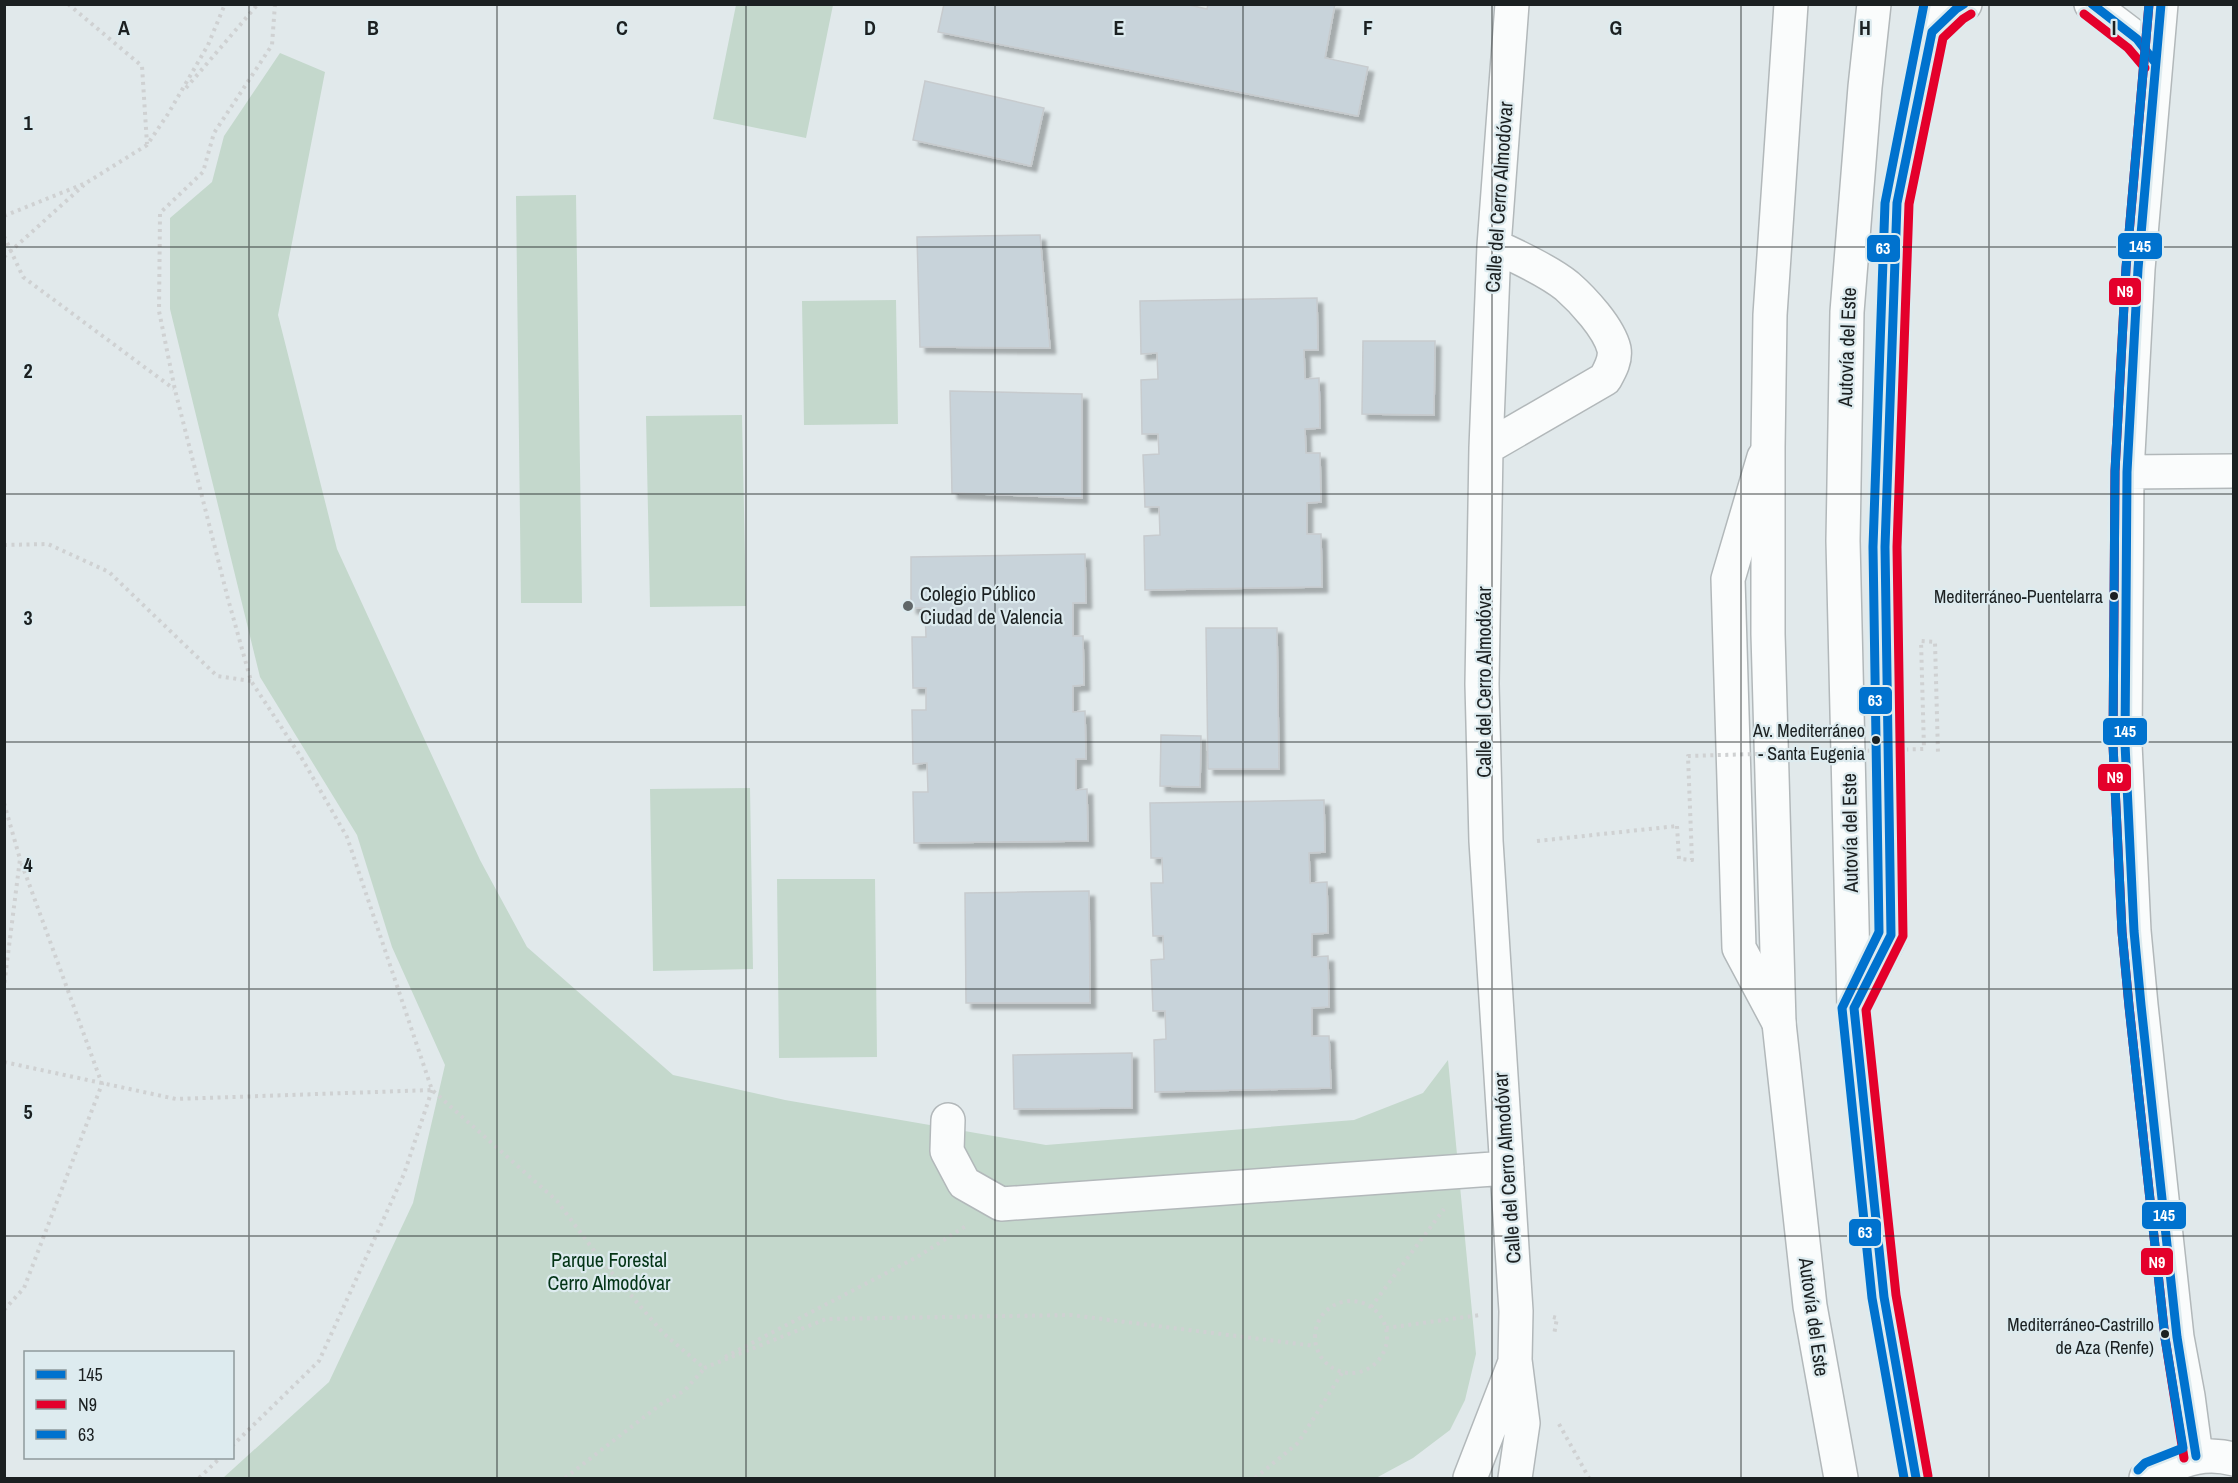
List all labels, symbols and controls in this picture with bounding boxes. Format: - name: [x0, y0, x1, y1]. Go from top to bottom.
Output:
- text: A: [118, 14, 130, 41]
- text: B: [367, 14, 379, 41]
- text: C: [616, 14, 628, 41]
- text: D: [864, 14, 876, 41]
- text: E: [1114, 14, 1125, 41]
- text: F: [1363, 14, 1373, 41]
- text: G: [1610, 14, 1622, 41]
- text: H: [1859, 14, 1871, 41]
- text: I: [2112, 14, 2116, 41]
- street label: Calle del Cerro Almodóvar: [1478, 100, 1519, 293]
- text: 1: [23, 109, 33, 136]
- line badge: 145: [2117, 232, 2163, 260]
- line badge: 63: [1866, 234, 1901, 263]
- text: 145: [2129, 235, 2151, 257]
- text: 63: [1876, 237, 1890, 259]
- line badge: N9: [2108, 277, 2142, 306]
- text: N9: [2117, 280, 2133, 302]
- street label: Autovía del Este: [1831, 287, 1862, 408]
- text: 2: [23, 357, 33, 384]
- place label: Colegio Público Ciudad de Valencia: [920, 580, 1063, 630]
- place label: Mediterráneo-Puentelarra: [1934, 584, 2103, 609]
- street label: Calle del Cerro Almodóvar: [1470, 586, 1497, 778]
- marker: Mediterráneo-Puentelarra: [2108, 590, 2120, 602]
- marker: Colegio Público Ciudad de Valencia: [901, 599, 915, 613]
- text: 3: [23, 604, 33, 631]
- line badge: 63: [1858, 686, 1893, 715]
- text: 63: [1868, 689, 1882, 711]
- line badge: 145: [2102, 717, 2148, 746]
- place label: Av. Mediterráneo - Santa Eugenia: [1752, 718, 1865, 766]
- text: 145: [2114, 720, 2136, 742]
- marker: Av. Mediterráneo - Santa Eugenia: [1870, 734, 1882, 746]
- line badge: N9: [2097, 763, 2132, 792]
- text: N9: [2107, 766, 2123, 788]
- street label: Autovía del Este: [1835, 773, 1864, 894]
- text: 4: [23, 851, 33, 878]
- street label: Calle del Cerro Almodóvar: [1486, 1071, 1527, 1264]
- text: 5: [23, 1098, 33, 1125]
- line badge: 145: [2141, 1201, 2187, 1230]
- text: 145: [2153, 1204, 2175, 1226]
- line badge: 63: [1848, 1218, 1882, 1247]
- text: 63: [1858, 1221, 1872, 1243]
- park label: Parque Forestal Cerro Almodóvar: [547, 1246, 671, 1296]
- line badge: N9: [2140, 1247, 2174, 1276]
- text: N9: [2149, 1251, 2165, 1273]
- street label: Autovía del Este: [1793, 1255, 1836, 1378]
- place label: Mediterráneo-Castrillo de Aza (Renfe): [2007, 1312, 2154, 1360]
- marker: Mediterráneo-Castrillo de Aza (Renfe): [2159, 1328, 2171, 1340]
- legend: [24, 1351, 234, 1459]
- text: 145: [78, 1362, 103, 1387]
- text: N9: [78, 1392, 97, 1417]
- text: 63: [78, 1422, 94, 1447]

